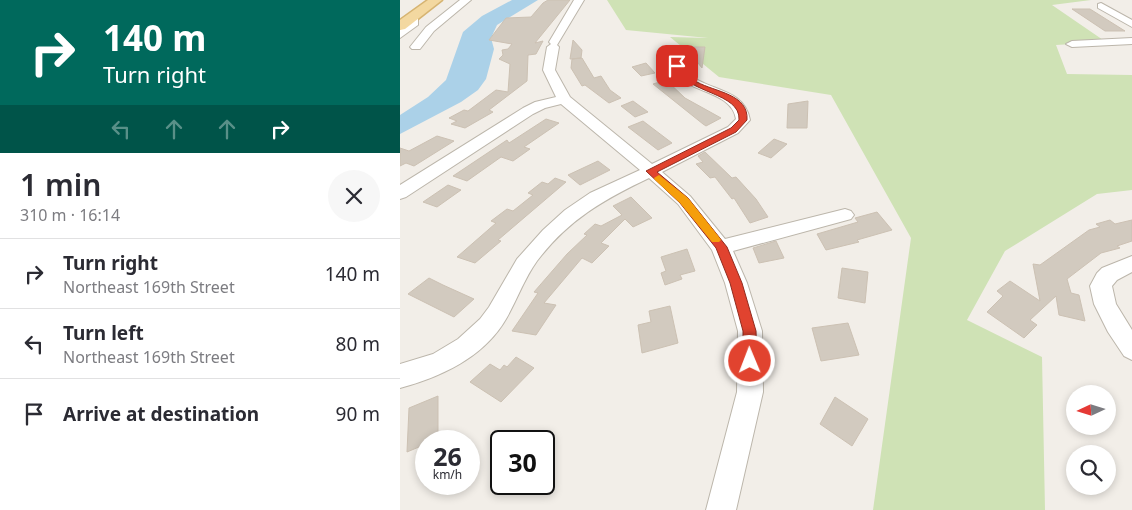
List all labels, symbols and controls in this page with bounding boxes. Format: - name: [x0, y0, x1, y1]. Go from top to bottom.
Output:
- text: 140 m: [103, 14, 206, 61]
- icon: right: [20, 20, 85, 85]
- pin: [656, 45, 698, 87]
- icon: arrive: [663, 52, 691, 80]
- text: Turn right: [103, 59, 206, 89]
- icon: left: [107, 115, 135, 143]
- icon: ahead: [160, 115, 188, 143]
- icon: ahead: [213, 115, 241, 143]
- icon: right: [266, 115, 294, 143]
- text: 1 min: [20, 164, 101, 205]
- button: close: [328, 170, 380, 222]
- text: 310 m · 16:14: [20, 204, 120, 226]
- text: Turn right: [63, 250, 158, 276]
- icon: right: [20, 260, 48, 288]
- text: 140 m: [325, 261, 380, 287]
- text: Northeast 169th Street: [63, 276, 235, 298]
- text: Turn left: [63, 320, 144, 346]
- icon: left: [20, 330, 48, 358]
- text: 80 m: [336, 331, 380, 357]
- position arrow: [723, 334, 775, 386]
- text: Northeast 169th Street: [63, 346, 235, 368]
- north arrow: [1066, 385, 1116, 435]
- map controls: [1066, 385, 1116, 495]
- icon: arrive: [20, 400, 48, 428]
- text: Arrive at destination: [63, 401, 259, 427]
- text: 90 m: [336, 401, 380, 427]
- speed limit sign: 30: [490, 430, 555, 495]
- text: 26: [433, 439, 462, 473]
- button: search: [1066, 445, 1116, 495]
- text: km/h: [433, 466, 462, 483]

